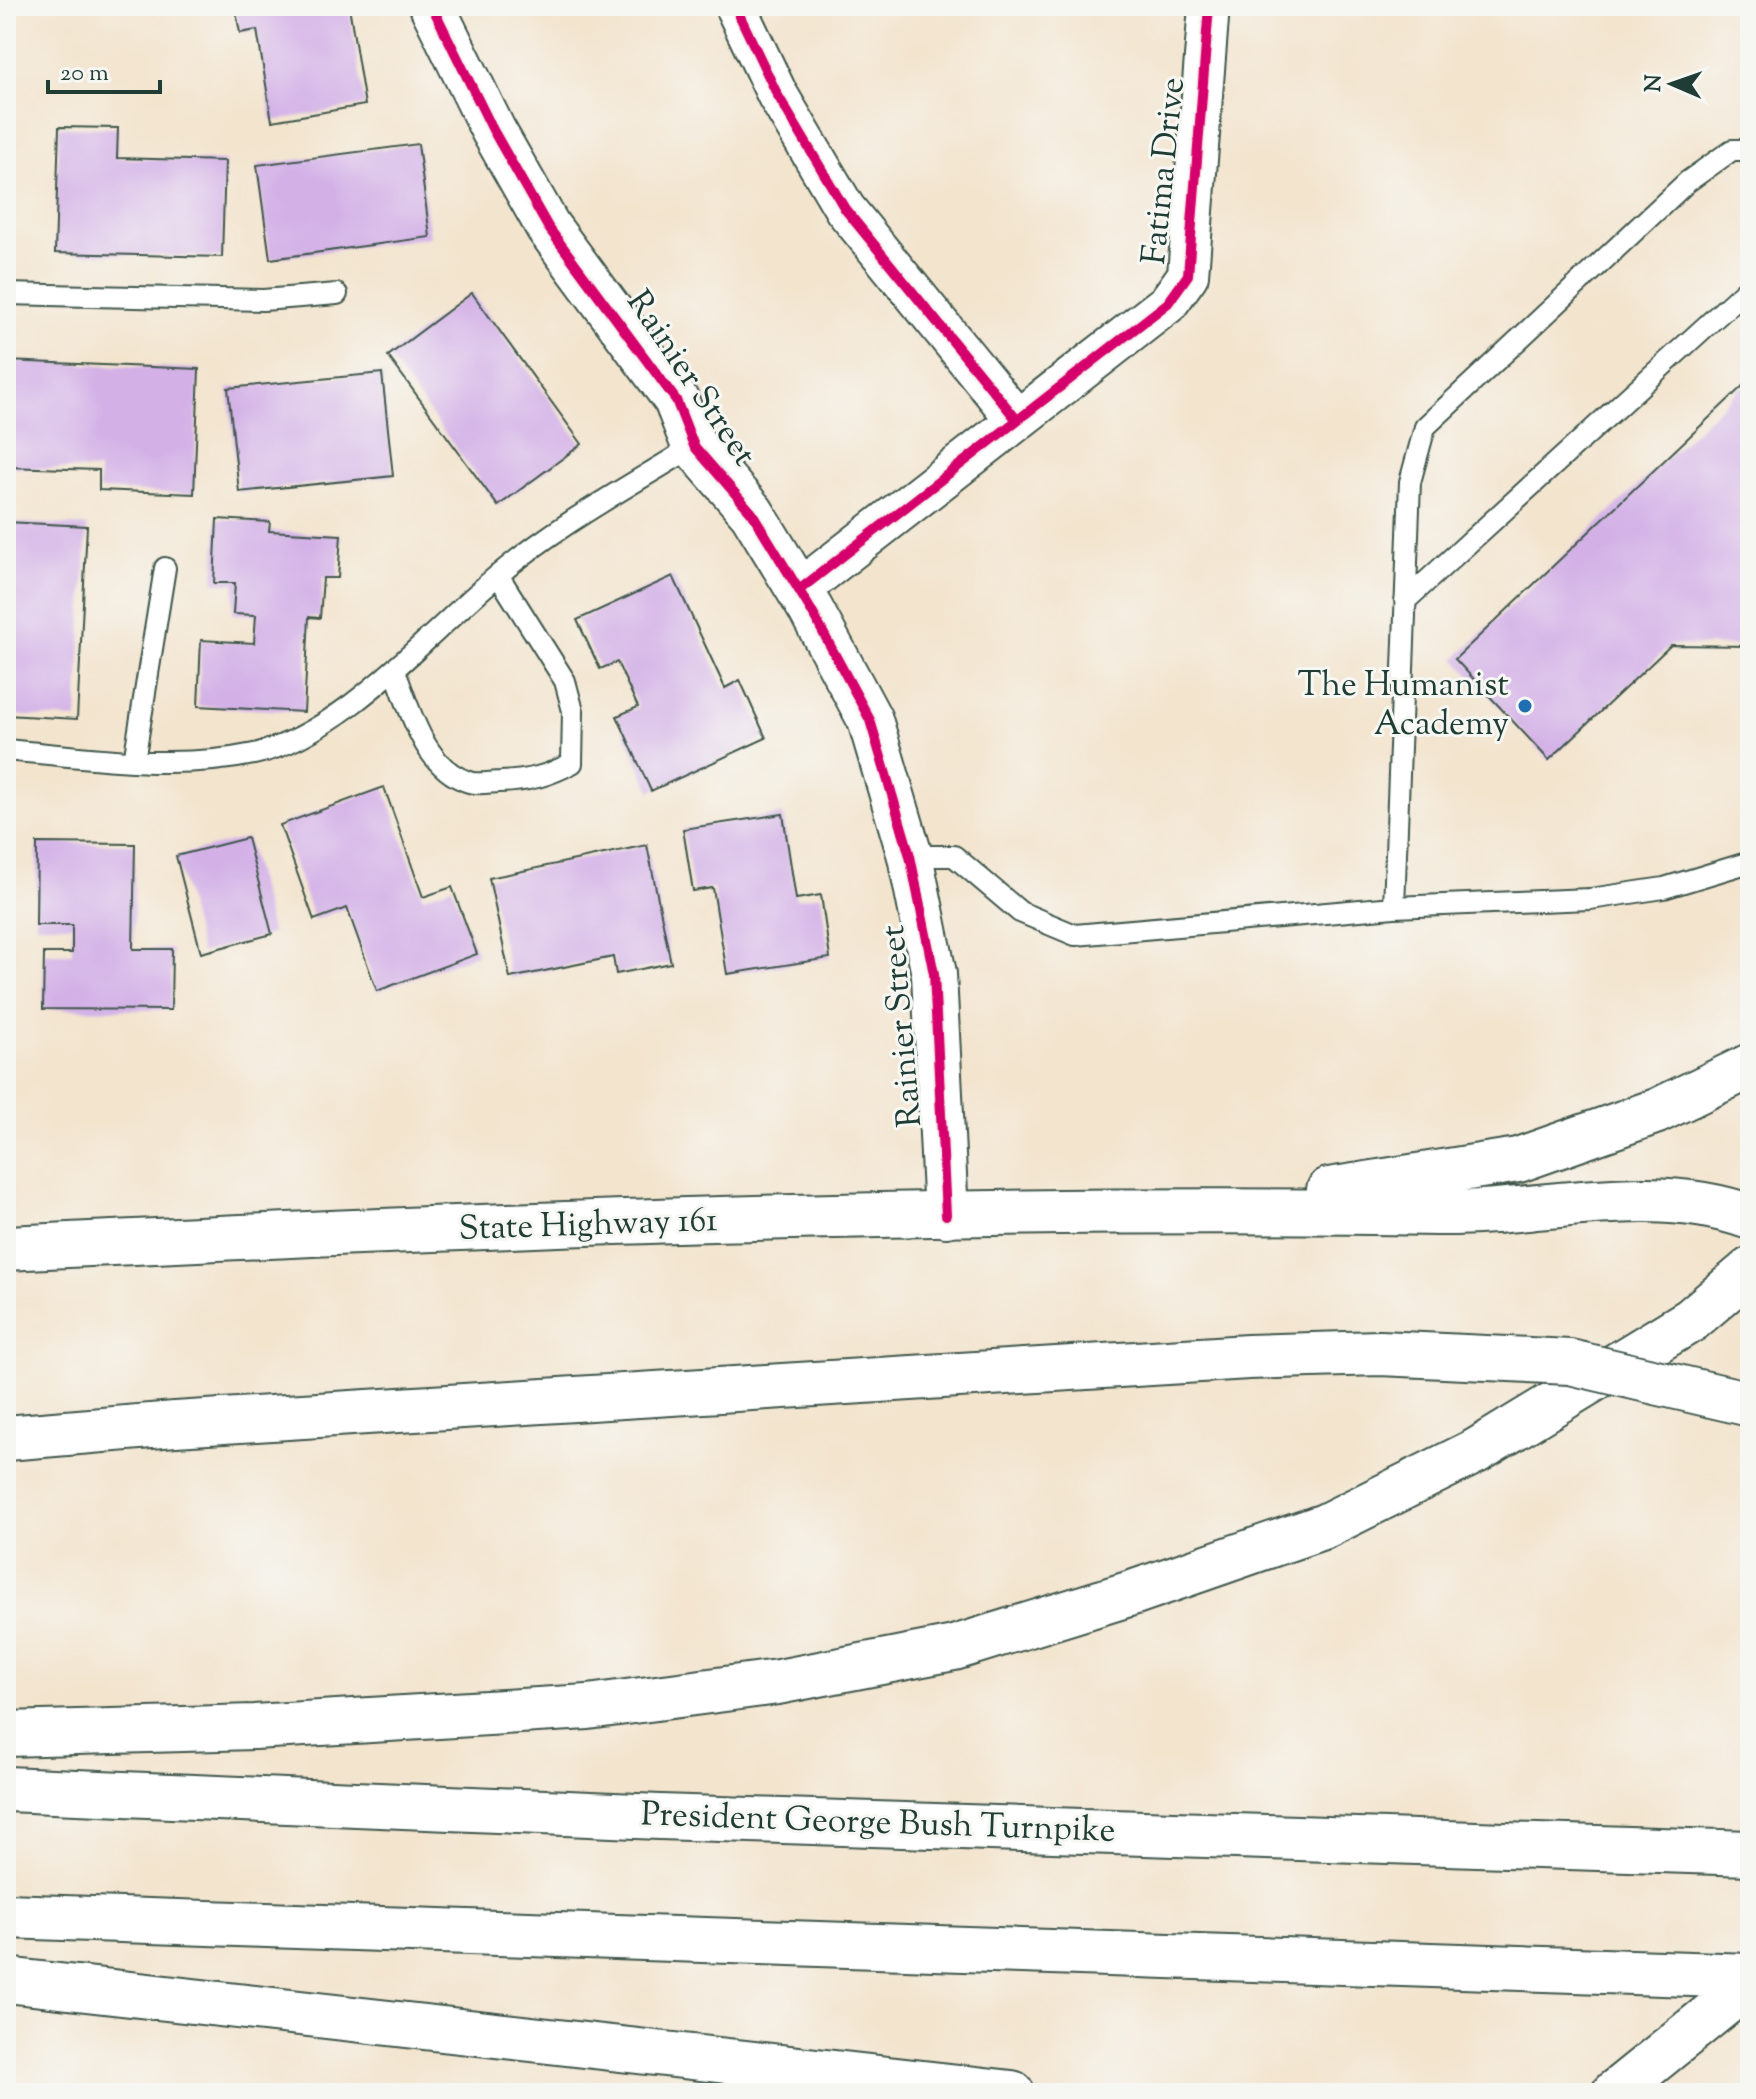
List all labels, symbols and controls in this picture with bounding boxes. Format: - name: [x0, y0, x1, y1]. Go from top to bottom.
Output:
- scale bar: [48, 44, 160, 94]
- north arrow: [1632, 44, 1712, 124]
- text: 20 m: [60, 57, 109, 91]
- text: N: [1639, 74, 1671, 93]
- street label: Fatima Drive: [1131, 75, 1199, 267]
- street label: Rainier Street: [613, 281, 767, 477]
- place label: The Humanist Academy: [1297, 662, 1509, 750]
- marker: The Humanist Academy: [1516, 697, 1534, 715]
- street label: Rainier Street: [870, 922, 936, 1129]
- street label: State Highway 161: [458, 1197, 718, 1255]
- street label: President George Bush Turnpike: [640, 1791, 1116, 1857]

